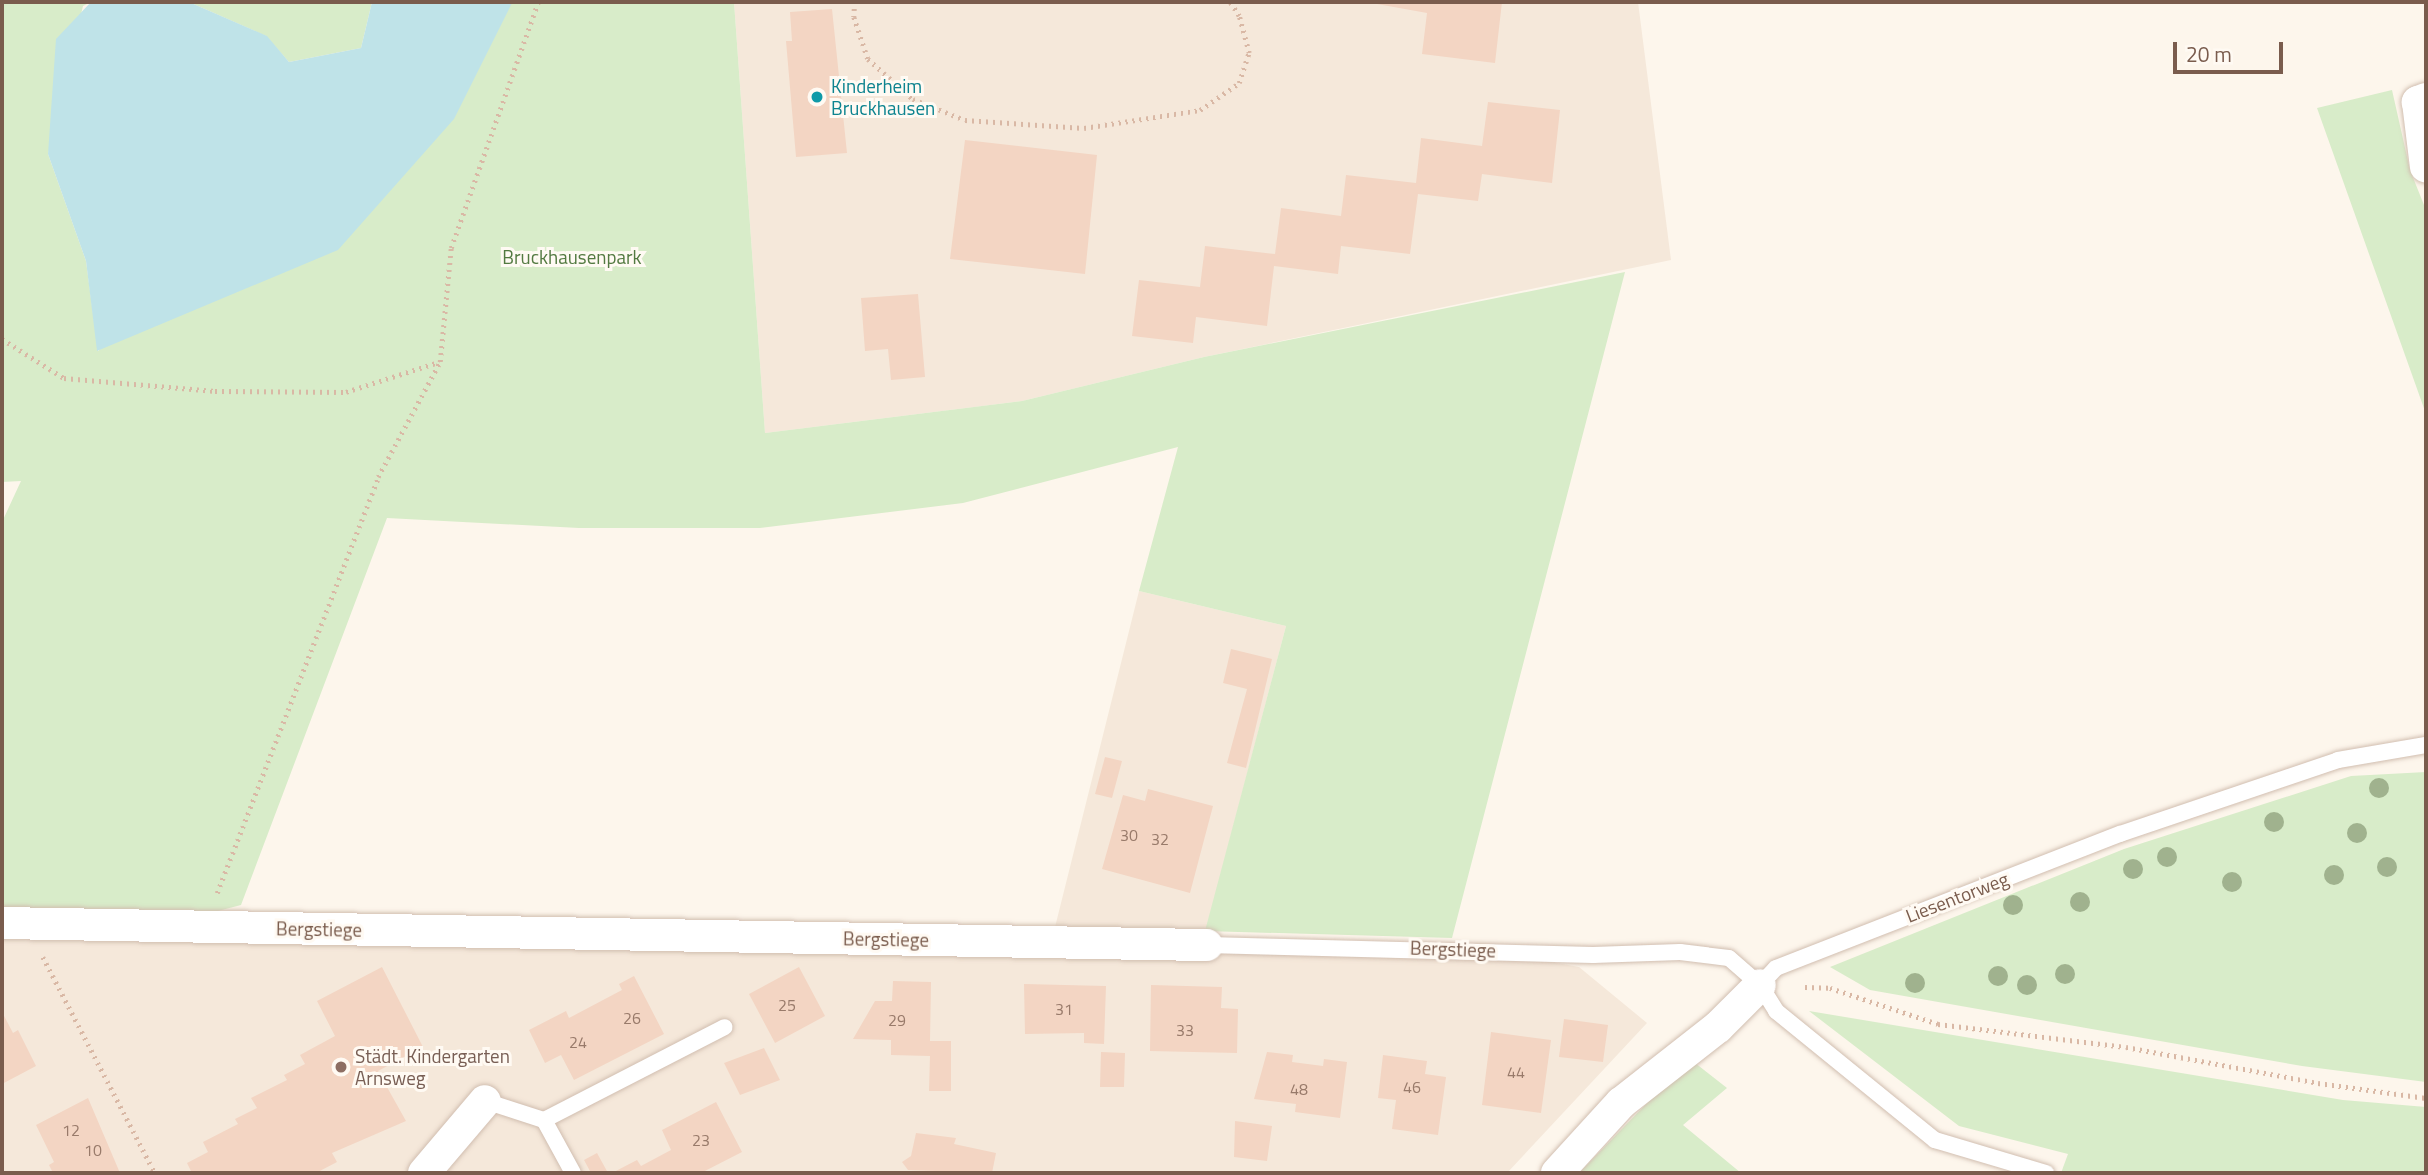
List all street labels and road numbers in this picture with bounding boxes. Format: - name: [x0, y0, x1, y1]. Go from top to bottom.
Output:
- street label: Liesentorweg: [1902, 867, 2012, 927]
- street label: Bergstiege: [276, 917, 362, 941]
- street label: Bergstiege: [843, 927, 929, 951]
- street label: Bergstiege: [1410, 936, 1496, 962]

